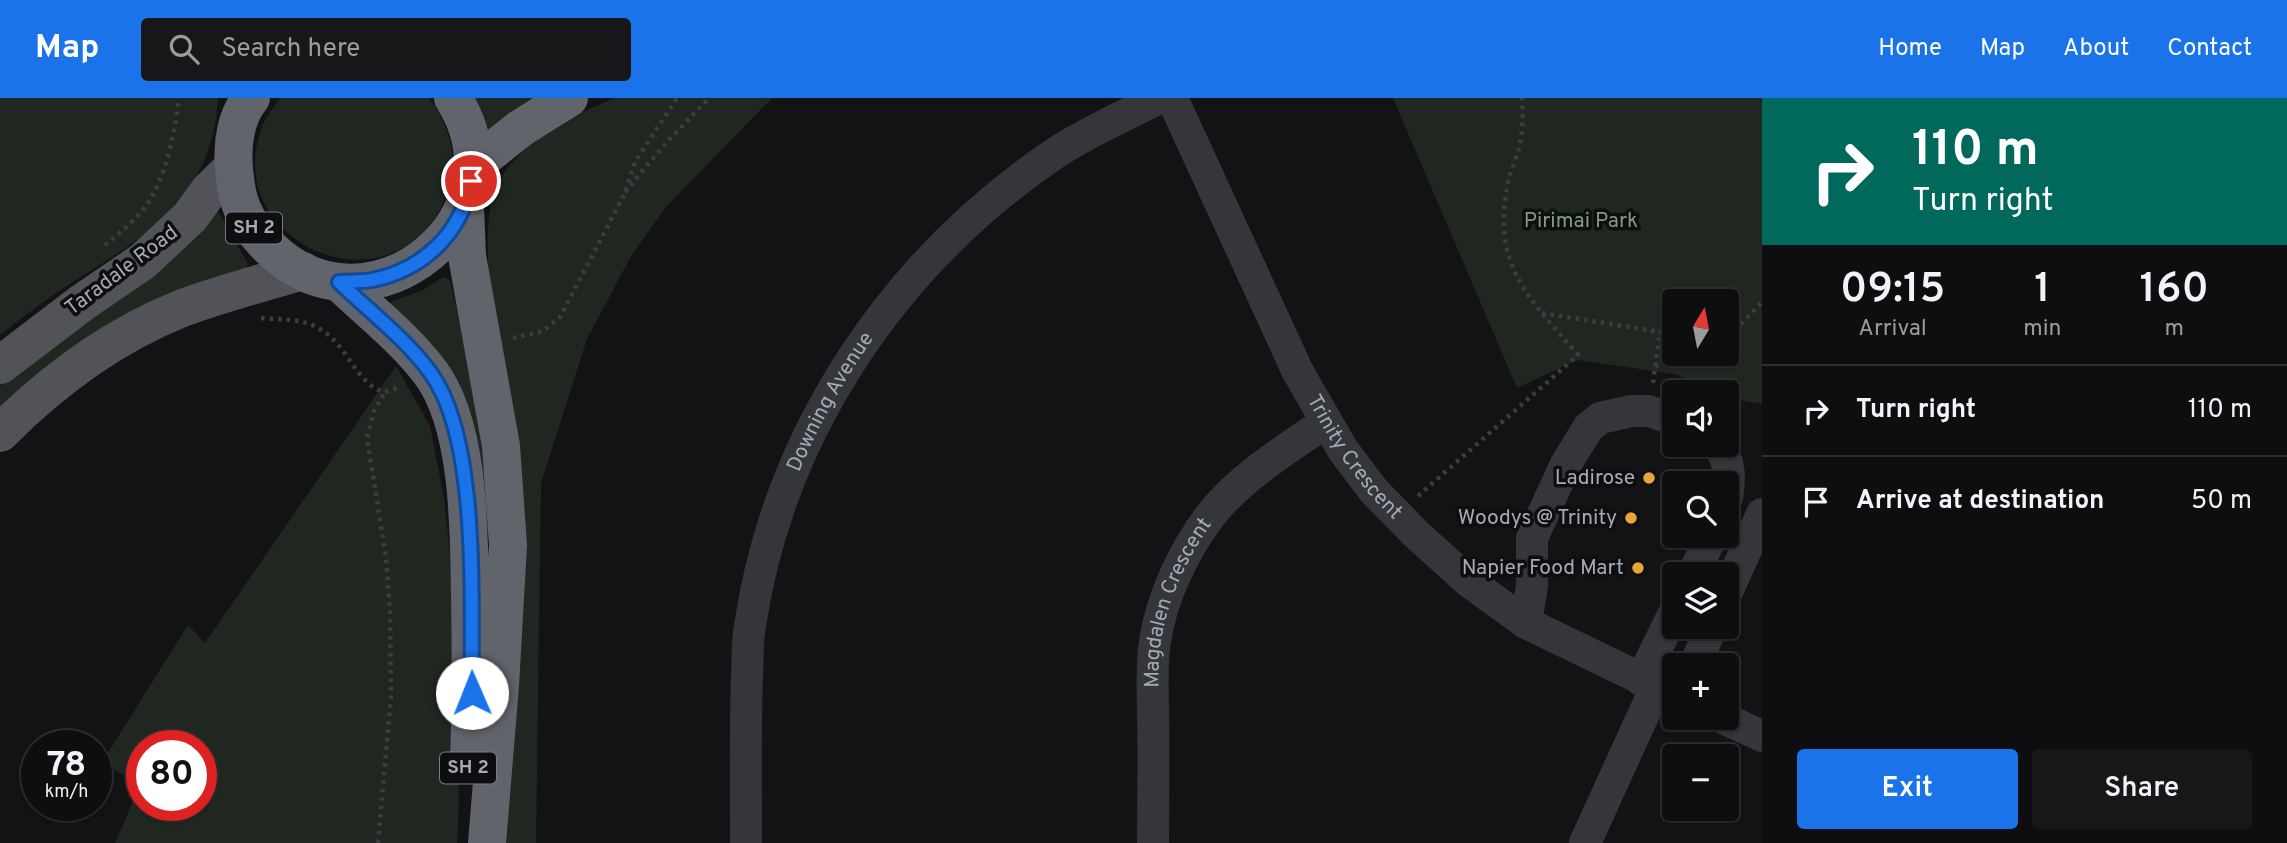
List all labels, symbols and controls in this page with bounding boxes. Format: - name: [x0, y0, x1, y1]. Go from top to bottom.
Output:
- search box: [141, 18, 631, 81]
- text: Map: [35, 28, 99, 70]
- icon: search: [165, 30, 203, 68]
- text: Search here: [221, 33, 360, 66]
- text: Home: [1878, 34, 1942, 64]
- text: Map: [1980, 34, 2025, 64]
- text: About: [2063, 34, 2129, 64]
- text: Contact: [2167, 34, 2252, 64]
- text: 110 m: [1912, 121, 2039, 183]
- icon: right: [1797, 126, 1888, 217]
- pin: [441, 151, 501, 211]
- icon: arrive: [452, 162, 490, 200]
- text: Turn right: [1912, 182, 2054, 222]
- park label: Pirimai Park: [1524, 208, 1638, 235]
- road number: SH 2: [226, 212, 282, 244]
- street label: Taradale Road: [60, 220, 184, 322]
- text: 09:15: [1840, 264, 1945, 317]
- text: 1: [2034, 264, 2051, 317]
- text: 160: [2140, 264, 2209, 317]
- north arrow: [1662, 289, 1740, 366]
- map controls: [1662, 289, 1739, 821]
- text: Arrival: [1858, 315, 1927, 344]
- text: min: [2023, 315, 2062, 344]
- text: m: [2165, 315, 2184, 344]
- street label: Downing Avenue: [781, 327, 880, 476]
- button: sound: [1662, 380, 1739, 457]
- street label: Trinity Crescent: [1300, 390, 1408, 526]
- icon: right: [1797, 392, 1835, 430]
- text: Turn right: [1856, 394, 1976, 427]
- text: 110 m: [2188, 394, 2252, 427]
- place label: Ladirose: [1555, 465, 1635, 492]
- marker: Ladirose: [1641, 470, 1657, 486]
- button: search: [1662, 471, 1739, 548]
- icon: arrive: [1797, 483, 1835, 521]
- text: Arrive at destination: [1856, 485, 2104, 518]
- text: 50 m: [2191, 485, 2252, 518]
- place label: Woodys @ Trinity: [1458, 505, 1617, 532]
- marker: Woodys @ Trinity: [1623, 510, 1639, 526]
- street label: Magdalen Crescent: [1139, 512, 1218, 688]
- place label: Napier Food Mart: [1462, 555, 1624, 582]
- marker: Napier Food Mart: [1630, 560, 1646, 576]
- button: layers: [1662, 562, 1739, 639]
- button: +: [1662, 653, 1739, 730]
- position arrow: [435, 656, 509, 730]
- speed limit sign: 80: [126, 730, 217, 821]
- text: 78: [47, 744, 86, 788]
- button: −: [1662, 744, 1739, 821]
- button: Exit: [1797, 749, 2018, 829]
- button: Share: [2032, 749, 2252, 829]
- road number: SH 2: [440, 752, 496, 783]
- text: km/h: [45, 781, 88, 804]

